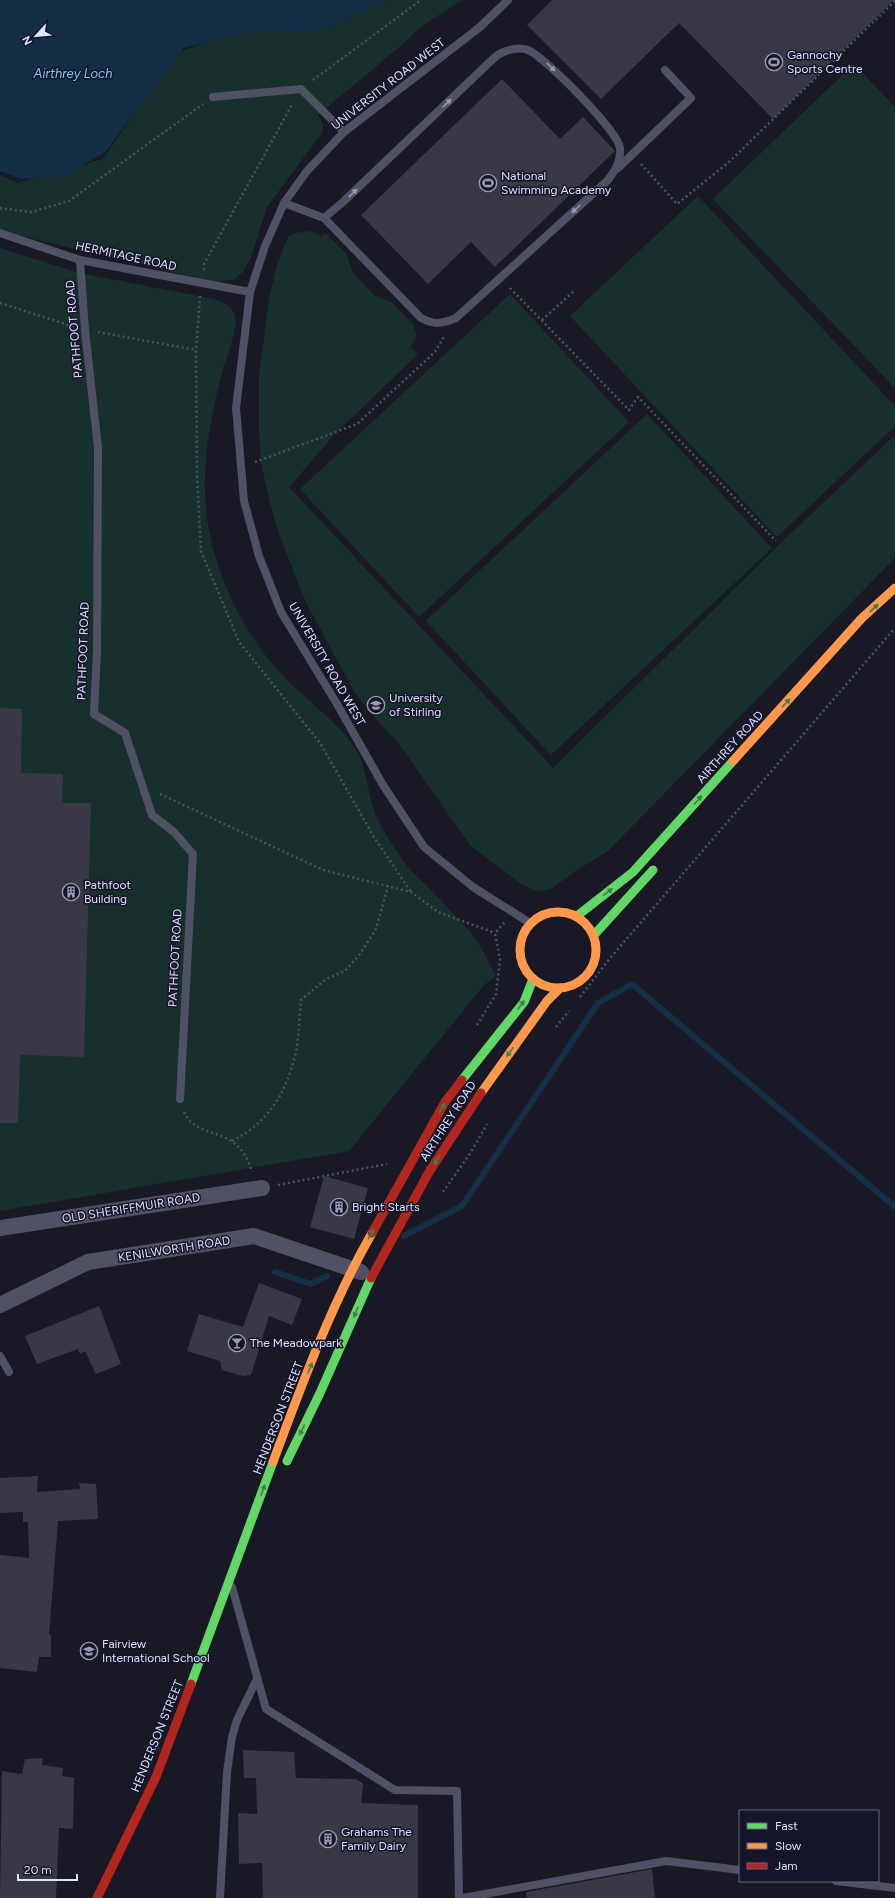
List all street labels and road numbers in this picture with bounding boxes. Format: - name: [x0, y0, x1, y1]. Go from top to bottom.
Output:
- street label: UNIVERSITY ROAD WEST: [328, 35, 448, 133]
- street label: HERMITAGE ROAD: [74, 238, 178, 274]
- street label: PATHFOOT ROAD: [63, 279, 85, 379]
- street label: UNIVERSITY ROAD WEST: [286, 600, 368, 729]
- street label: PATHFOOT ROAD: [74, 602, 92, 700]
- street label: AIRTHREY ROAD: [694, 708, 766, 786]
- street label: PATHFOOT ROAD: [165, 909, 185, 1007]
- street label: AIRTHREY ROAD: [417, 1078, 479, 1164]
- street label: OLD SHERIFFMUIR ROAD: [61, 1190, 201, 1226]
- street label: KENILWORTH ROAD: [117, 1233, 231, 1265]
- street label: HENDERSON STREET: [250, 1359, 306, 1476]
- street label: HENDERSON STREET: [128, 1678, 186, 1794]

